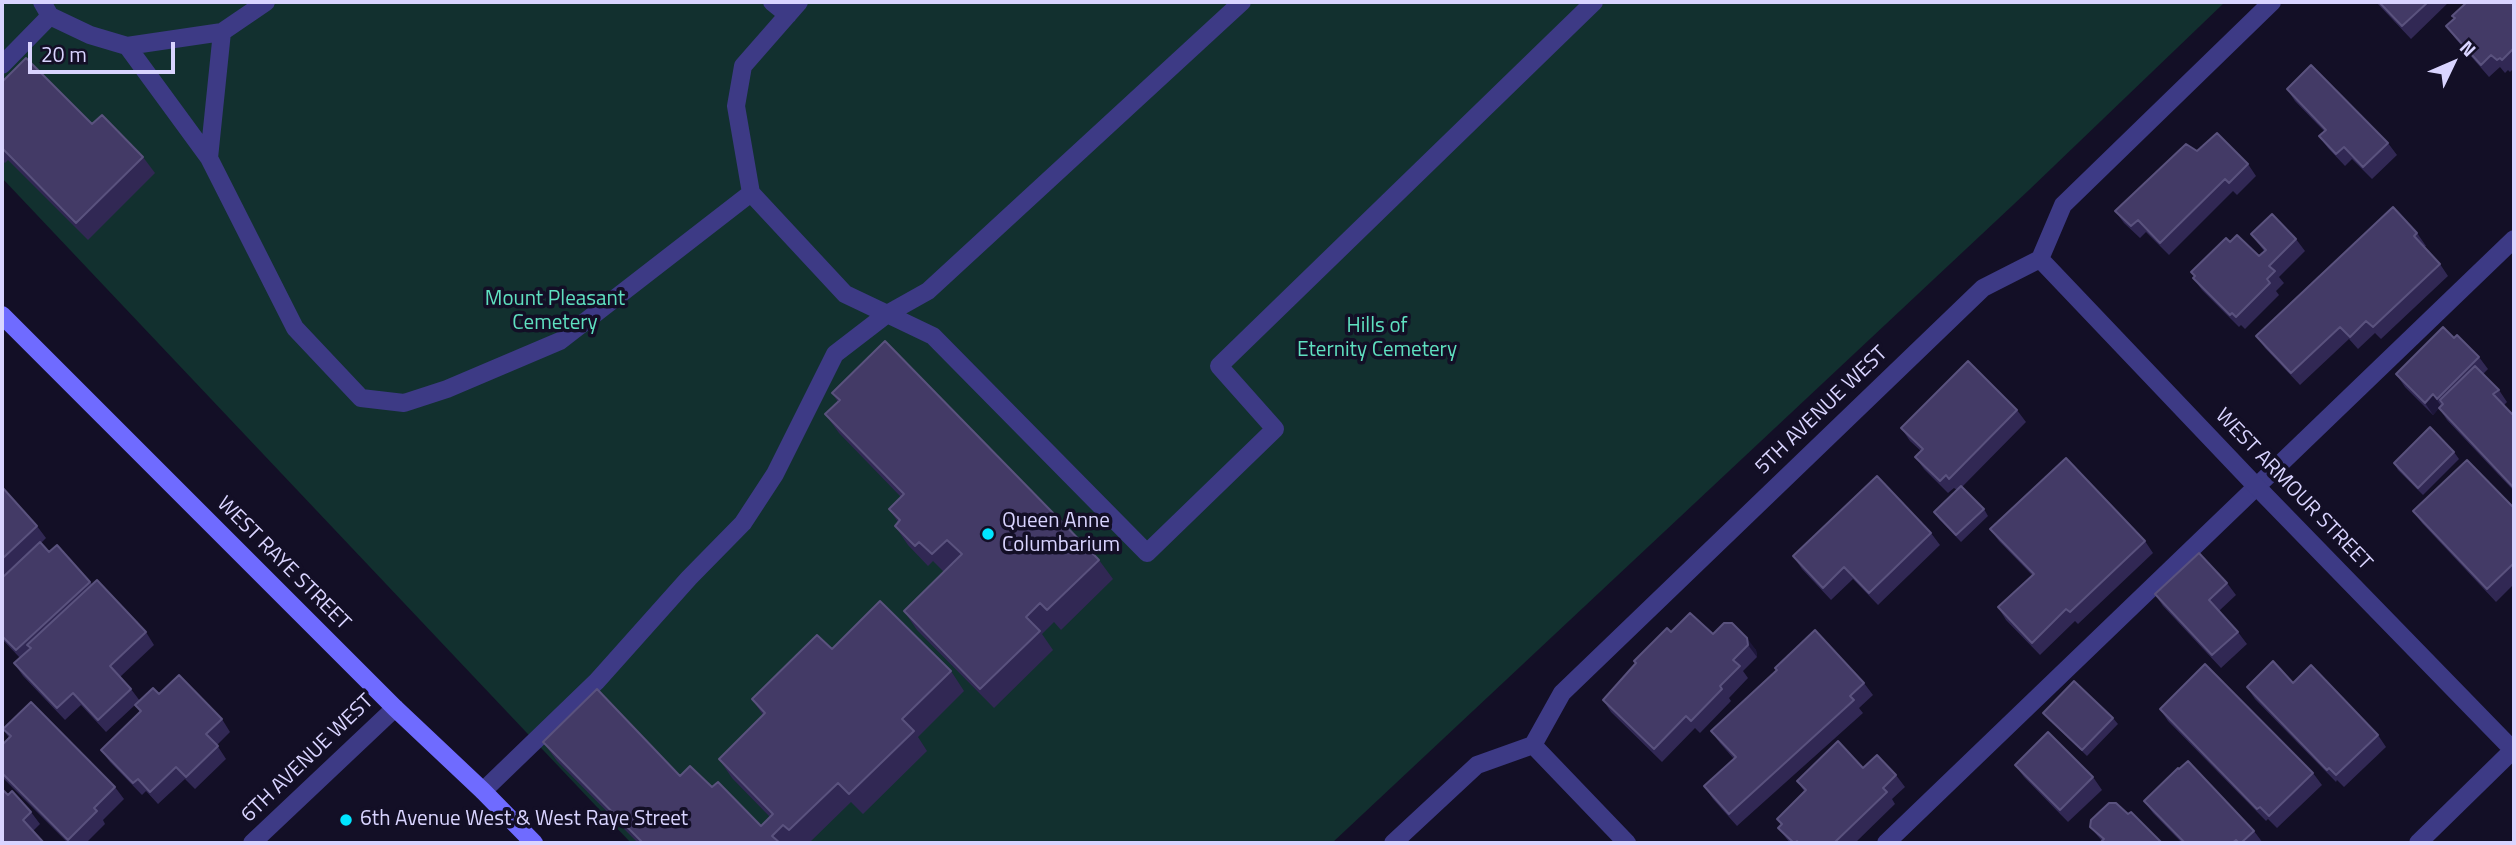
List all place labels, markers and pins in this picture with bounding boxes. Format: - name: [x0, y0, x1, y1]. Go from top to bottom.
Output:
- place label: Queen Anne Columbarium: [1002, 509, 1120, 559]
- marker: Queen Anne Columbarium: [980, 526, 996, 542]
- place label: 6th Avenue West & West Raye Street: [360, 807, 688, 833]
- marker: 6th Avenue West & West Raye Street: [338, 812, 354, 828]

